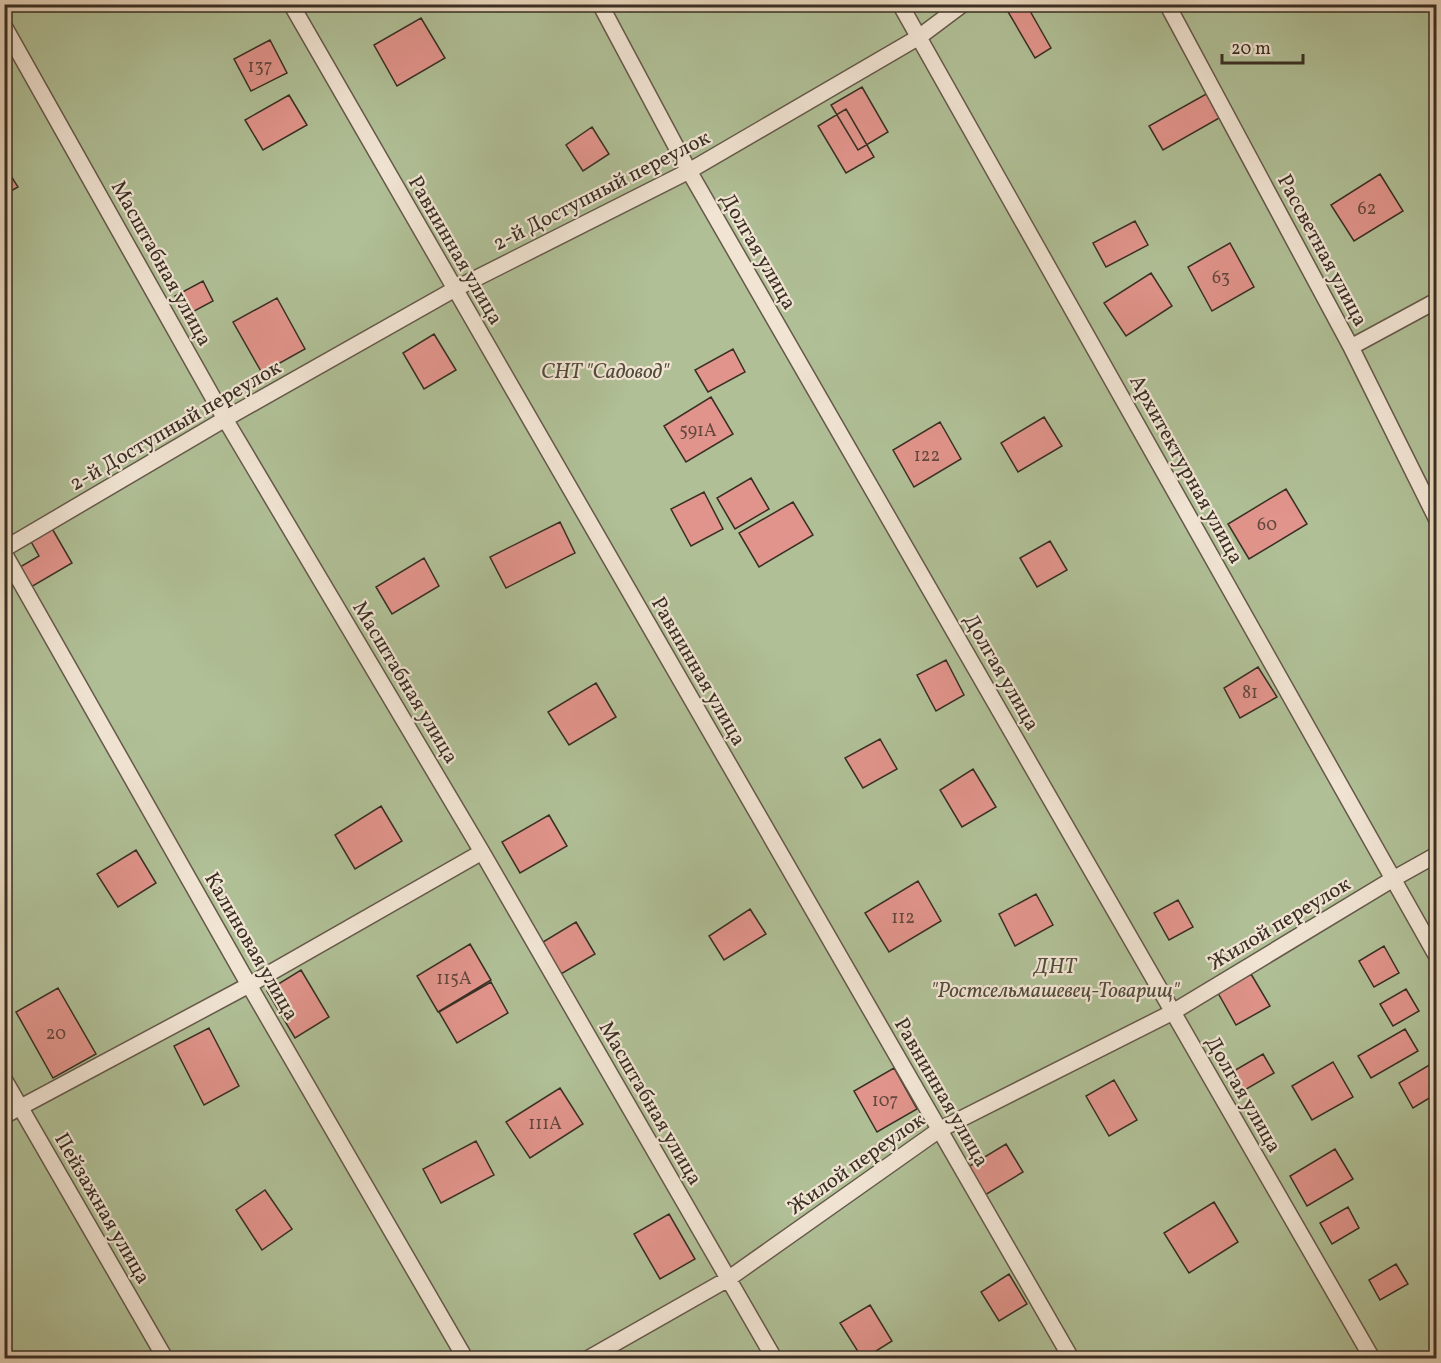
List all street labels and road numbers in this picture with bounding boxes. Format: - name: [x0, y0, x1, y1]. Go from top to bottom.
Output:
- street label: 2-й Доступный переулок: [488, 124, 715, 259]
- street label: Рассветная улица: [1269, 169, 1374, 332]
- street label: Равнинная улица: [400, 171, 509, 331]
- street label: Масштабная улица: [103, 176, 218, 352]
- street label: Долгая улица: [713, 188, 803, 316]
- street label: 2-й Доступный переулок: [64, 354, 287, 499]
- street label: Архитектурная улица: [1122, 370, 1250, 569]
- street label: Равнинная улица: [643, 592, 752, 752]
- street label: Масштабная улица: [345, 596, 465, 770]
- street label: Долгая улица: [956, 609, 1046, 737]
- street label: Калиновая улица: [196, 867, 305, 1026]
- street label: Жилой переулок: [1203, 870, 1356, 978]
- street label: Равнинная улица: [886, 1013, 995, 1173]
- street label: Масштабная улица: [591, 1016, 709, 1191]
- street label: Долгая улица: [1198, 1031, 1288, 1159]
- street label: Жилой переулок: [782, 1106, 931, 1222]
- street label: Пейзажная улица: [46, 1128, 157, 1290]

